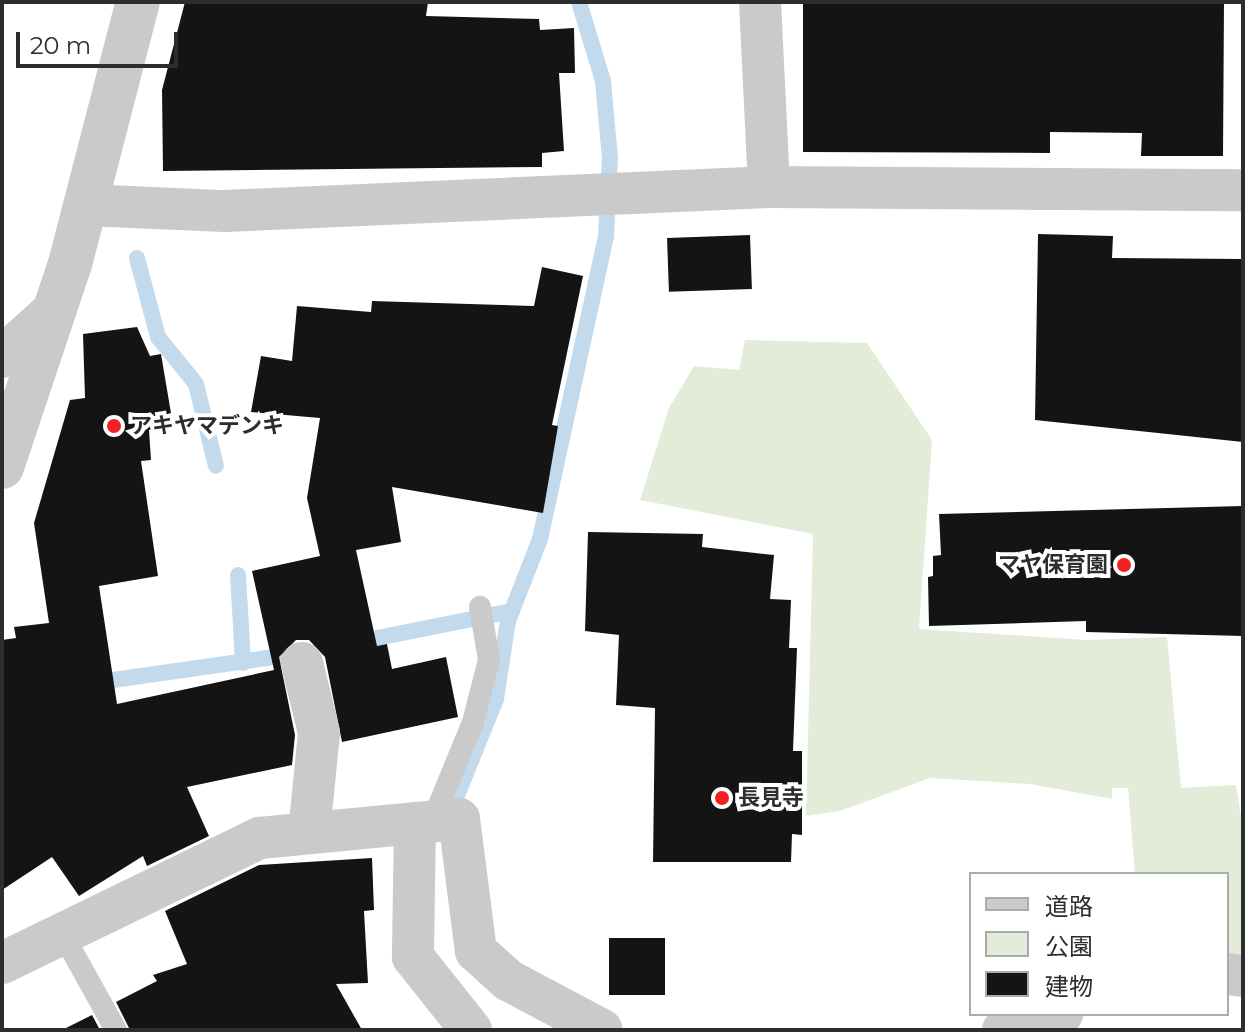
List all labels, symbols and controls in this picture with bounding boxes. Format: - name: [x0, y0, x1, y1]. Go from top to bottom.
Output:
- scale bar: [20, 16, 182, 66]
- text: 20 m: [30, 31, 91, 60]
- place label: アキヤマデンキ: [130, 413, 284, 439]
- marker: アキヤマデンキ: [105, 417, 123, 435]
- place label: マヤ保育園: [998, 552, 1108, 578]
- marker: マヤ保育園: [1115, 556, 1133, 574]
- place label: 長見寺: [738, 785, 804, 811]
- marker: 長見寺: [713, 789, 731, 807]
- legend: [969, 872, 1229, 1016]
- text: 道路: [1045, 892, 1093, 921]
- text: 公園: [1045, 932, 1093, 961]
- text: 建物: [1045, 972, 1093, 1001]

